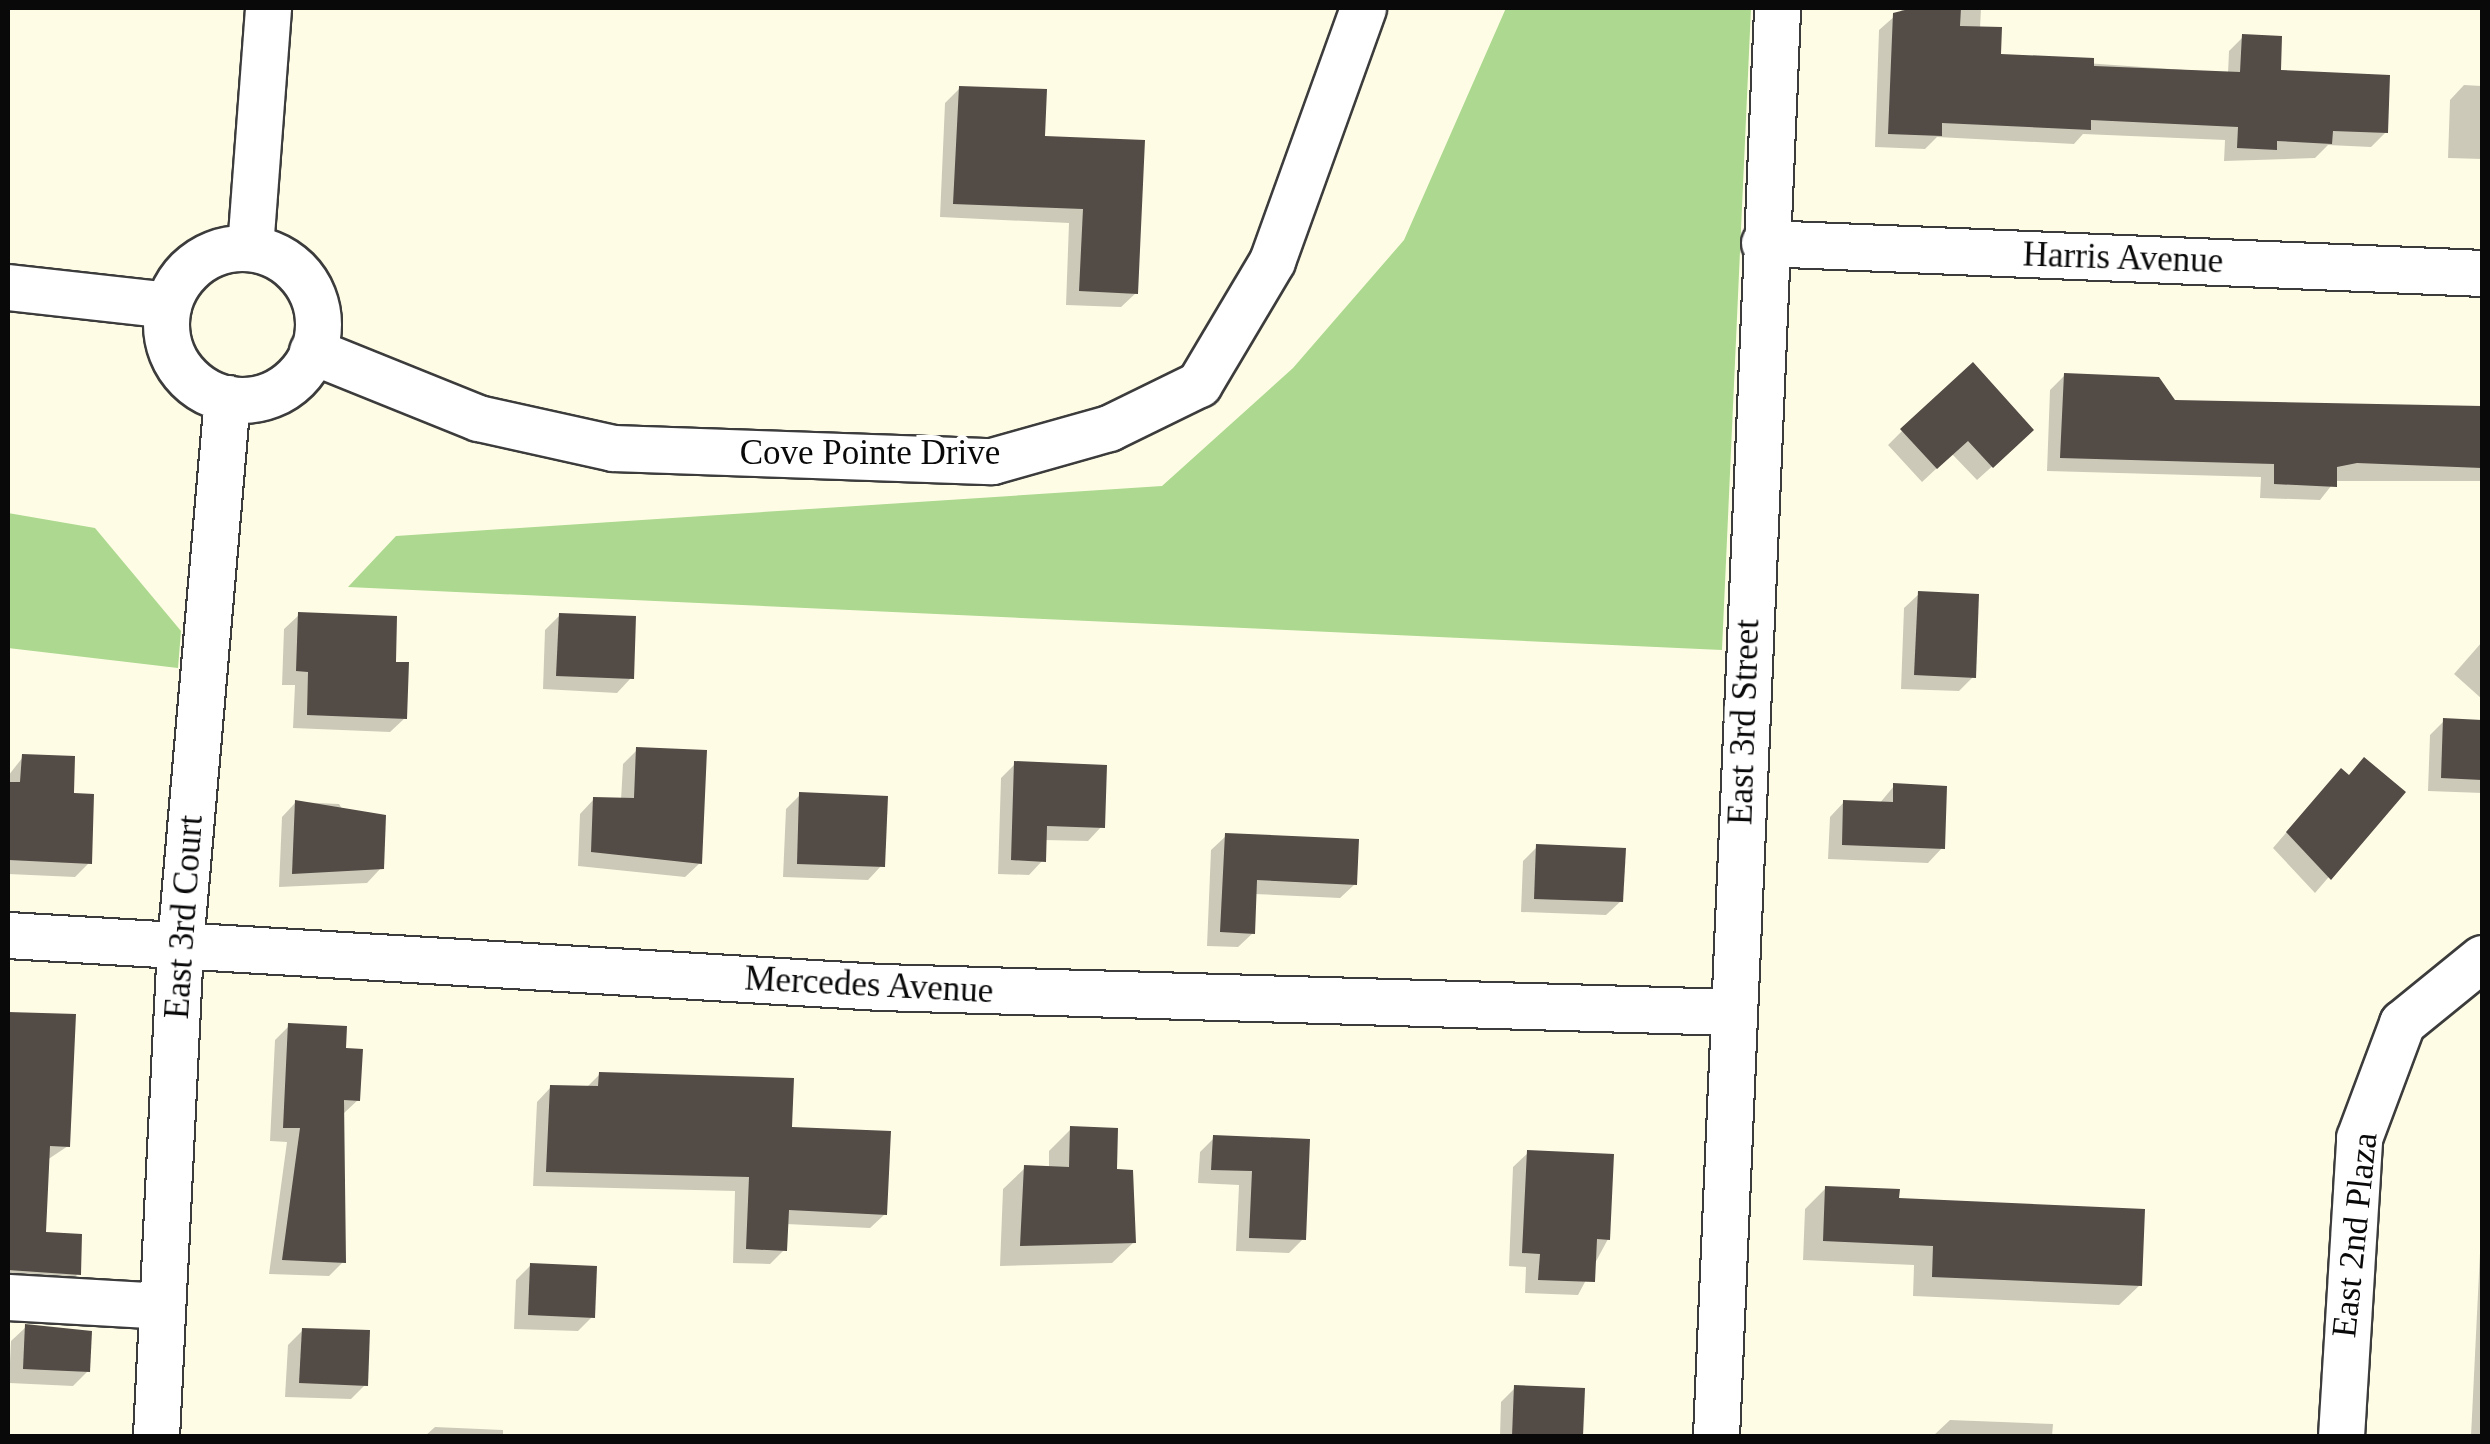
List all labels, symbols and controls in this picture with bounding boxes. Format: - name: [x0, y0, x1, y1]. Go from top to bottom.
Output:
- street label: Harris Avenue: [2021, 233, 2225, 283]
- street label: Cove Pointe Drive: [740, 432, 1000, 474]
- street label: East 3rd Street: [1719, 618, 1769, 826]
- street label: East 3rd Court: [156, 814, 212, 1020]
- street label: Mercedes Avenue: [743, 957, 995, 1013]
- street label: East 2nd Plaza: [2323, 1130, 2387, 1340]

